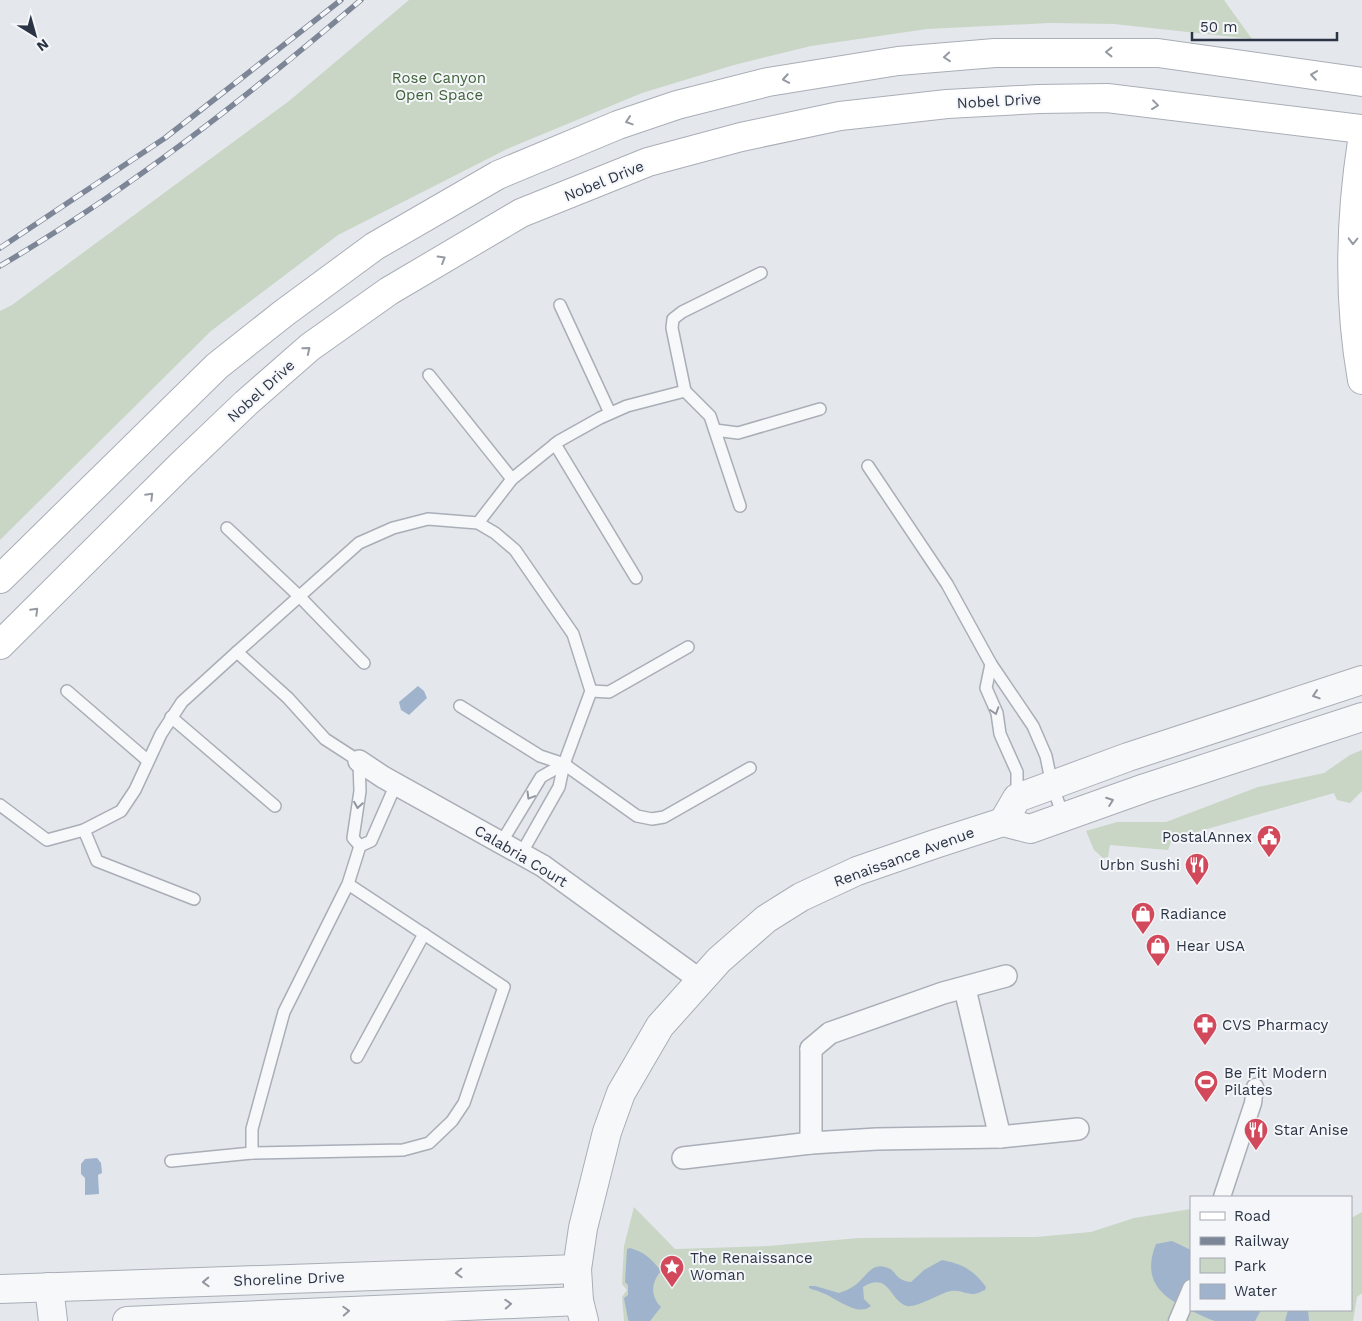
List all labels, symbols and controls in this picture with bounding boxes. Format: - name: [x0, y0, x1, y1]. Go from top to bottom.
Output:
- north arrow: [10, 10, 60, 60]
- scale bar: [1192, 10, 1337, 42]
- text: 50 m: [1200, 18, 1237, 36]
- text: N: [34, 36, 52, 55]
- one-way arrow: [1105, 47, 1112, 57]
- one-way arrow: [942, 51, 950, 62]
- park label: Rose Canyon Open Space: [392, 69, 486, 104]
- one-way arrow: [1309, 70, 1317, 81]
- one-way arrow: [782, 74, 790, 84]
- street label: Nobel Drive: [956, 90, 1042, 112]
- one-way arrow: [1152, 99, 1160, 110]
- one-way arrow: [625, 115, 634, 125]
- street label: Nobel Drive: [561, 157, 647, 205]
- one-way arrow: [1347, 238, 1358, 246]
- one-way arrow: [436, 256, 445, 266]
- one-way arrow: [302, 347, 311, 356]
- street label: Nobel Drive: [224, 356, 298, 426]
- one-way arrow: [144, 493, 153, 502]
- one-way arrow: [29, 608, 38, 617]
- one-way arrow: [1312, 690, 1320, 700]
- one-way arrow: [990, 706, 1000, 715]
- one-way arrow: [526, 791, 536, 800]
- one-way arrow: [1105, 797, 1114, 807]
- one-way arrow: [354, 800, 364, 809]
- street label: Calabria Court: [471, 821, 571, 891]
- street label: Renaissance Avenue: [831, 823, 977, 891]
- public building icon: PostalAnnex: [1256, 824, 1282, 858]
- place label: PostalAnnex: [1162, 828, 1252, 846]
- restaurant icon: Urbn Sushi: [1184, 852, 1210, 886]
- place label: Urbn Sushi: [1100, 856, 1180, 874]
- shop icon: Radiance: [1130, 901, 1156, 935]
- place label: Radiance: [1160, 905, 1227, 923]
- shop icon: Hear USA: [1145, 933, 1171, 967]
- place label: Hear USA: [1176, 937, 1245, 955]
- pharmacy icon: CVS Pharmacy: [1192, 1012, 1218, 1046]
- place label: CVS Pharmacy: [1222, 1016, 1328, 1034]
- place label: Be Fit Modern Pilates: [1224, 1064, 1327, 1099]
- sports icon: Be Fit Modern Pilates: [1193, 1069, 1219, 1103]
- restaurant icon: Star Anise: [1243, 1117, 1269, 1151]
- place label: Star Anise: [1274, 1121, 1348, 1139]
- legend: [1190, 1196, 1352, 1311]
- text: Road: [1234, 1207, 1271, 1225]
- text: Railway: [1234, 1232, 1289, 1250]
- place label: The Renaissance Woman: [690, 1249, 813, 1284]
- place icon: The Renaissance Woman: [659, 1254, 685, 1288]
- text: Park: [1234, 1257, 1267, 1275]
- street label: Shoreline Drive: [233, 1268, 345, 1290]
- one-way arrow: [454, 1268, 462, 1278]
- one-way arrow: [202, 1276, 210, 1287]
- text: Water: [1234, 1282, 1277, 1300]
- one-way arrow: [504, 1299, 512, 1310]
- one-way arrow: [342, 1306, 350, 1317]

